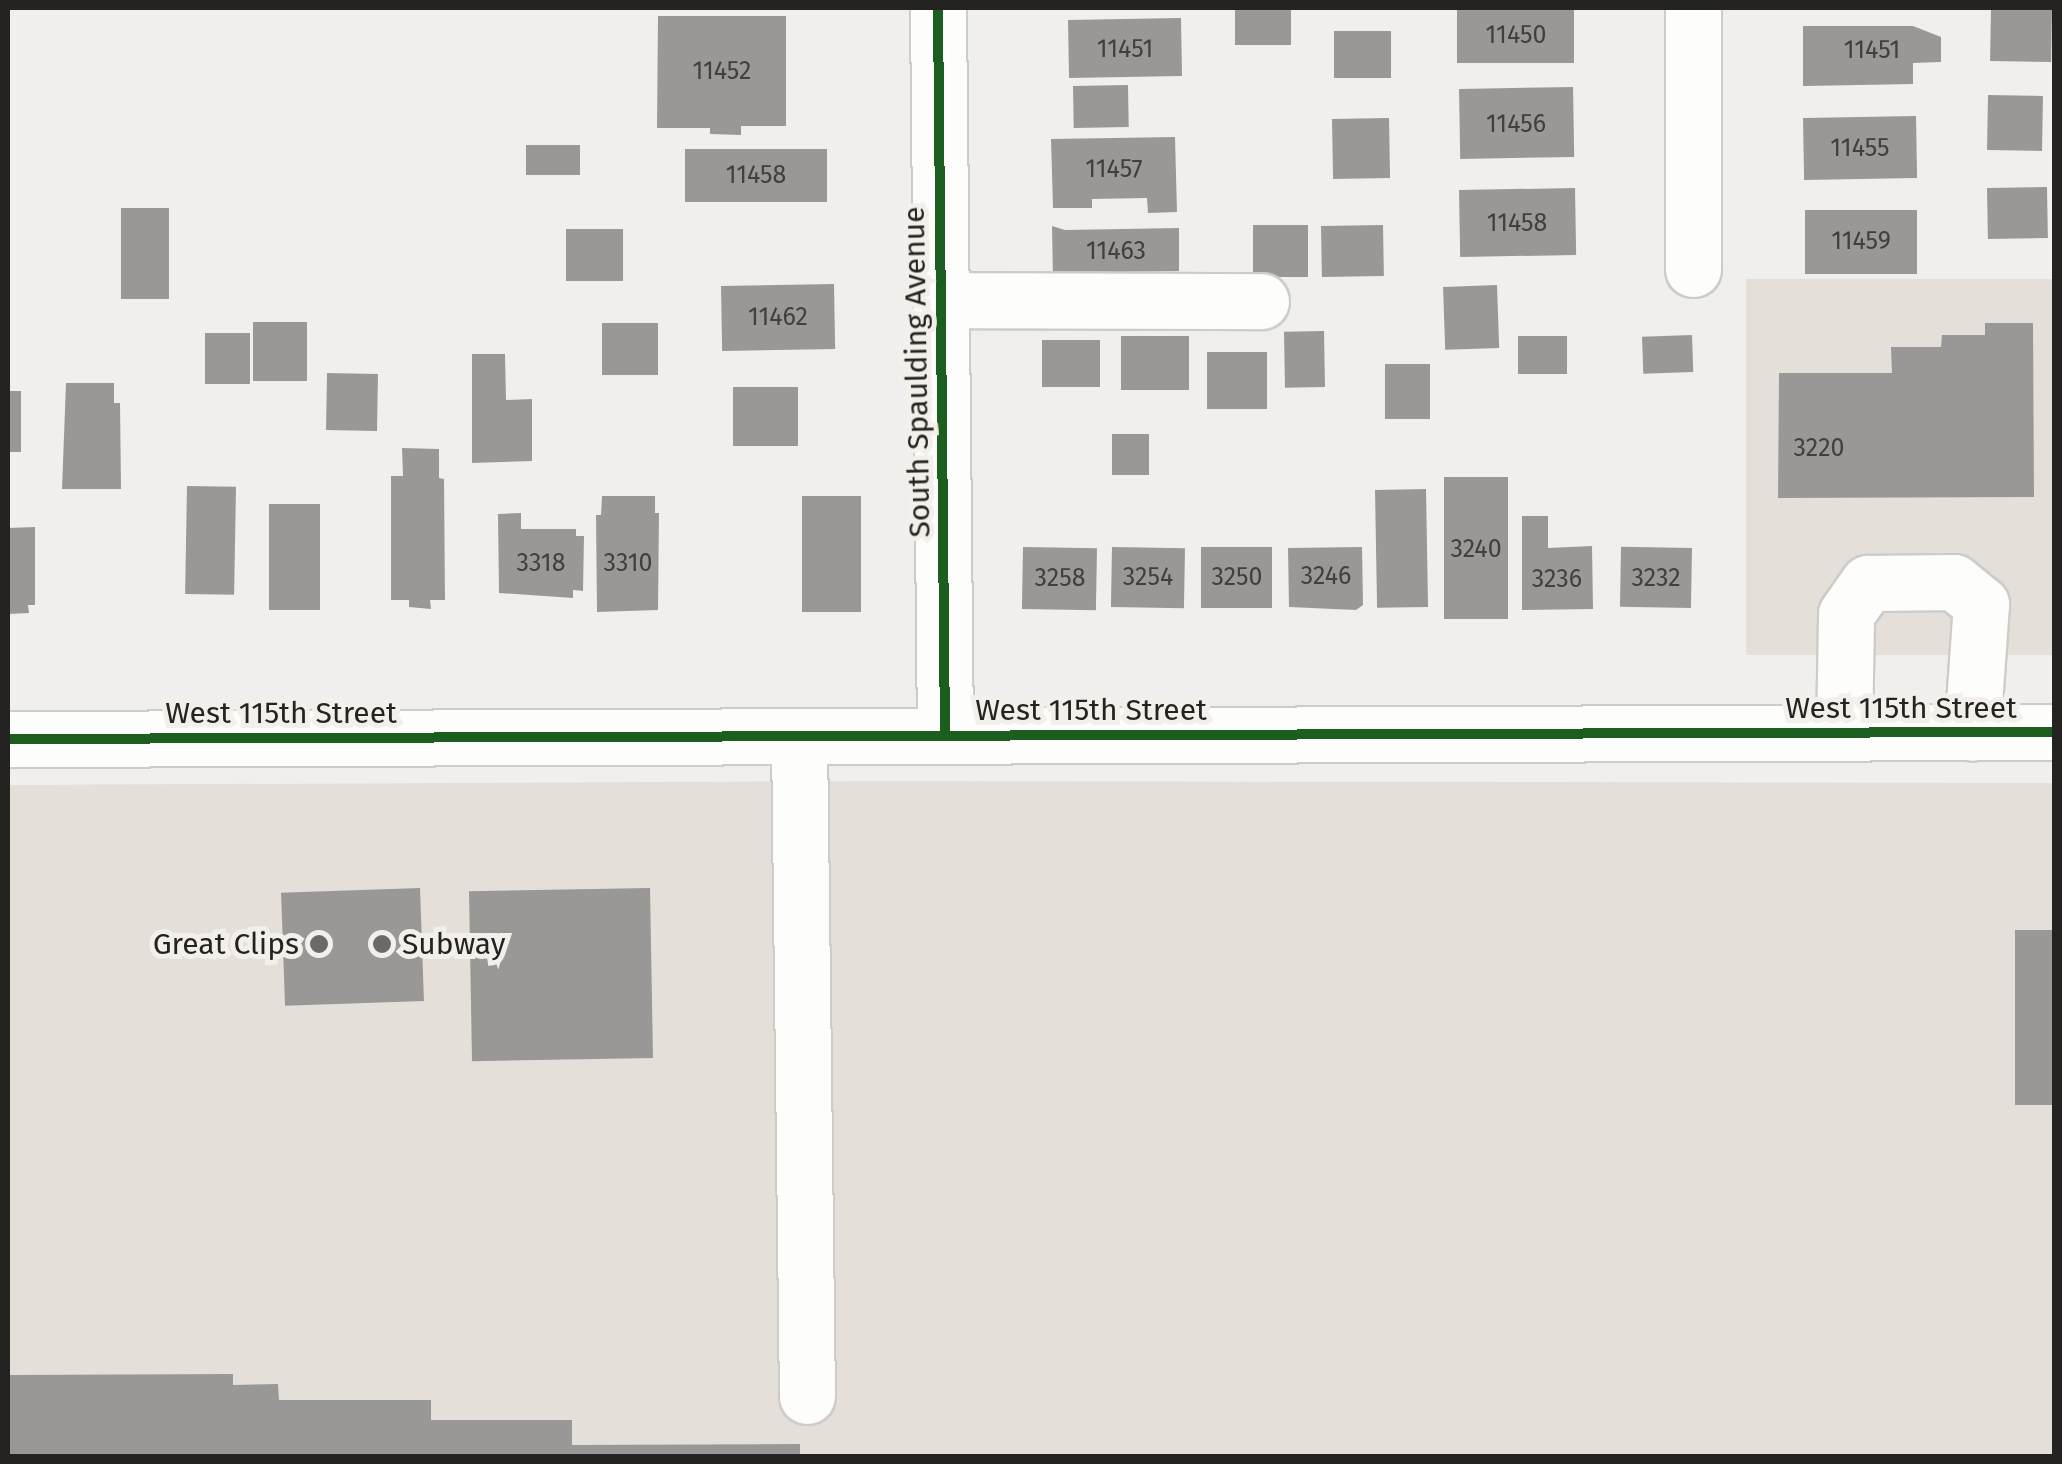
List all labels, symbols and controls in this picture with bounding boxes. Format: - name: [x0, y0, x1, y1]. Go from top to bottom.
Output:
- house number: 11450: [1486, 20, 1546, 50]
- house number: 11451: [1097, 34, 1153, 64]
- house number: 11451: [1844, 35, 1900, 65]
- house number: 11452: [693, 56, 751, 86]
- house number: 11456: [1486, 109, 1546, 139]
- house number: 11455: [1830, 133, 1890, 163]
- house number: 11457: [1085, 154, 1143, 184]
- house number: 11458: [726, 160, 786, 190]
- street label: South Spaulding Avenue: [896, 206, 938, 538]
- house number: 11458: [1487, 208, 1547, 238]
- house number: 11459: [1831, 226, 1891, 256]
- house number: 11463: [1086, 236, 1146, 266]
- house number: 11462: [748, 302, 808, 332]
- house number: 3220: [1794, 433, 1844, 463]
- house number: 3240: [1450, 534, 1502, 564]
- house number: 3318: [517, 548, 565, 578]
- house number: 3310: [603, 548, 653, 578]
- house number: 3246: [1301, 561, 1351, 591]
- house number: 3254: [1123, 562, 1173, 592]
- house number: 3250: [1211, 562, 1263, 592]
- house number: 3258: [1035, 563, 1085, 593]
- house number: 3232: [1631, 563, 1681, 593]
- house number: 3236: [1532, 564, 1582, 594]
- street label: West 115th Street: [1785, 690, 2017, 726]
- street label: West 115th Street: [975, 692, 1207, 728]
- street label: West 115th Street: [165, 695, 397, 731]
- place label: Great Clips: [153, 926, 299, 962]
- place label: Subway: [402, 926, 505, 962]
- marker: Great Clips: [308, 933, 330, 955]
- marker: Subway: [371, 933, 393, 955]

